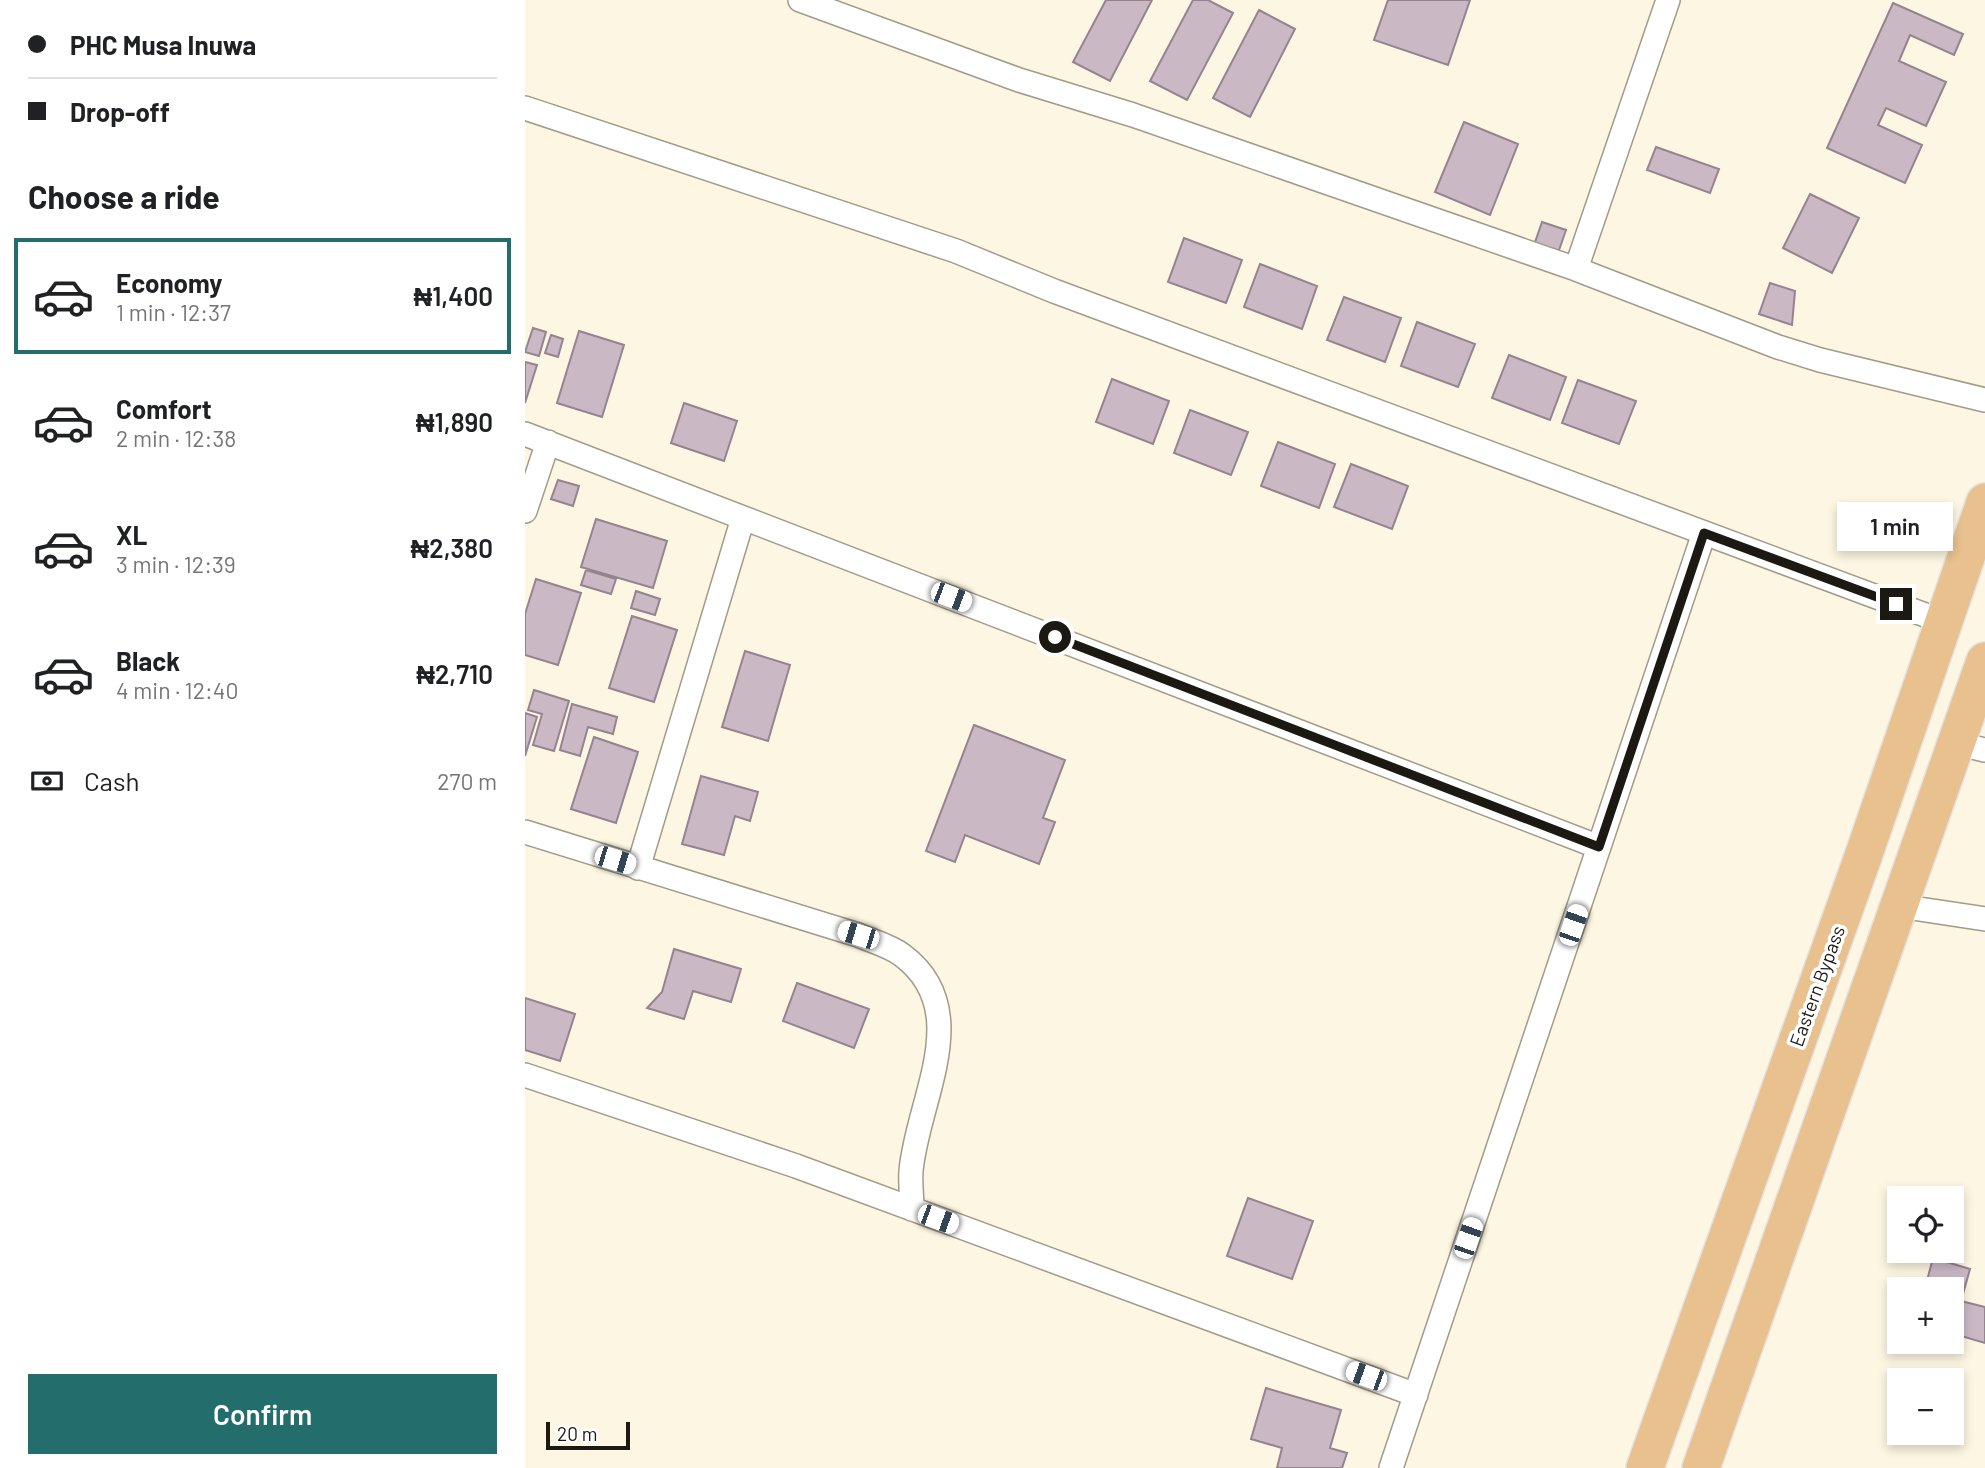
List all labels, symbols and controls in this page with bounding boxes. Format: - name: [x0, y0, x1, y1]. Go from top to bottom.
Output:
- text: PHC Musa Inuwa: [70, 29, 256, 60]
- text: Drop-off: [70, 96, 170, 127]
- text: Choose a ride: [28, 177, 220, 215]
- icon: car: [32, 265, 95, 328]
- text: Economy: [116, 267, 222, 298]
- text: ₦1,400: [413, 280, 493, 311]
- text: 1 min · 12:37: [116, 298, 231, 326]
- icon: car: [32, 391, 95, 454]
- text: Comfort: [116, 393, 212, 424]
- text: ₦1,890: [416, 406, 493, 437]
- text: 2 min · 12:38: [116, 424, 236, 452]
- callout: 1 min: [1838, 503, 1954, 552]
- text: 1 min: [1870, 512, 1920, 540]
- icon: car: [32, 517, 95, 580]
- text: XL: [116, 519, 147, 550]
- text: ₦2,380: [411, 532, 493, 563]
- text: 3 min · 12:39: [116, 550, 236, 578]
- car: [928, 580, 975, 614]
- route end: [1880, 588, 1912, 620]
- route start: [1039, 621, 1071, 653]
- icon: car: [32, 643, 95, 706]
- text: Black: [116, 645, 180, 676]
- text: ₦2,710: [416, 658, 493, 689]
- text: 4 min · 12:40: [116, 676, 238, 704]
- icon: cash: [28, 762, 66, 800]
- text: Cash: [84, 765, 139, 796]
- text: 270 m: [437, 767, 497, 795]
- car: [592, 844, 639, 876]
- car: [1557, 902, 1590, 948]
- car: [835, 919, 882, 951]
- street label: Eastern Bypass: [1784, 922, 1849, 1049]
- map controls: [1887, 1186, 1964, 1445]
- button: locate: [1887, 1186, 1964, 1263]
- car: [915, 1202, 962, 1236]
- car: [1452, 1215, 1485, 1261]
- button: +: [1887, 1277, 1964, 1354]
- car: [1343, 1359, 1390, 1393]
- button: −: [1887, 1368, 1964, 1445]
- button: Confirm: [28, 1374, 497, 1454]
- scale bar: [546, 1419, 630, 1451]
- text: 20 m: [557, 1422, 597, 1445]

